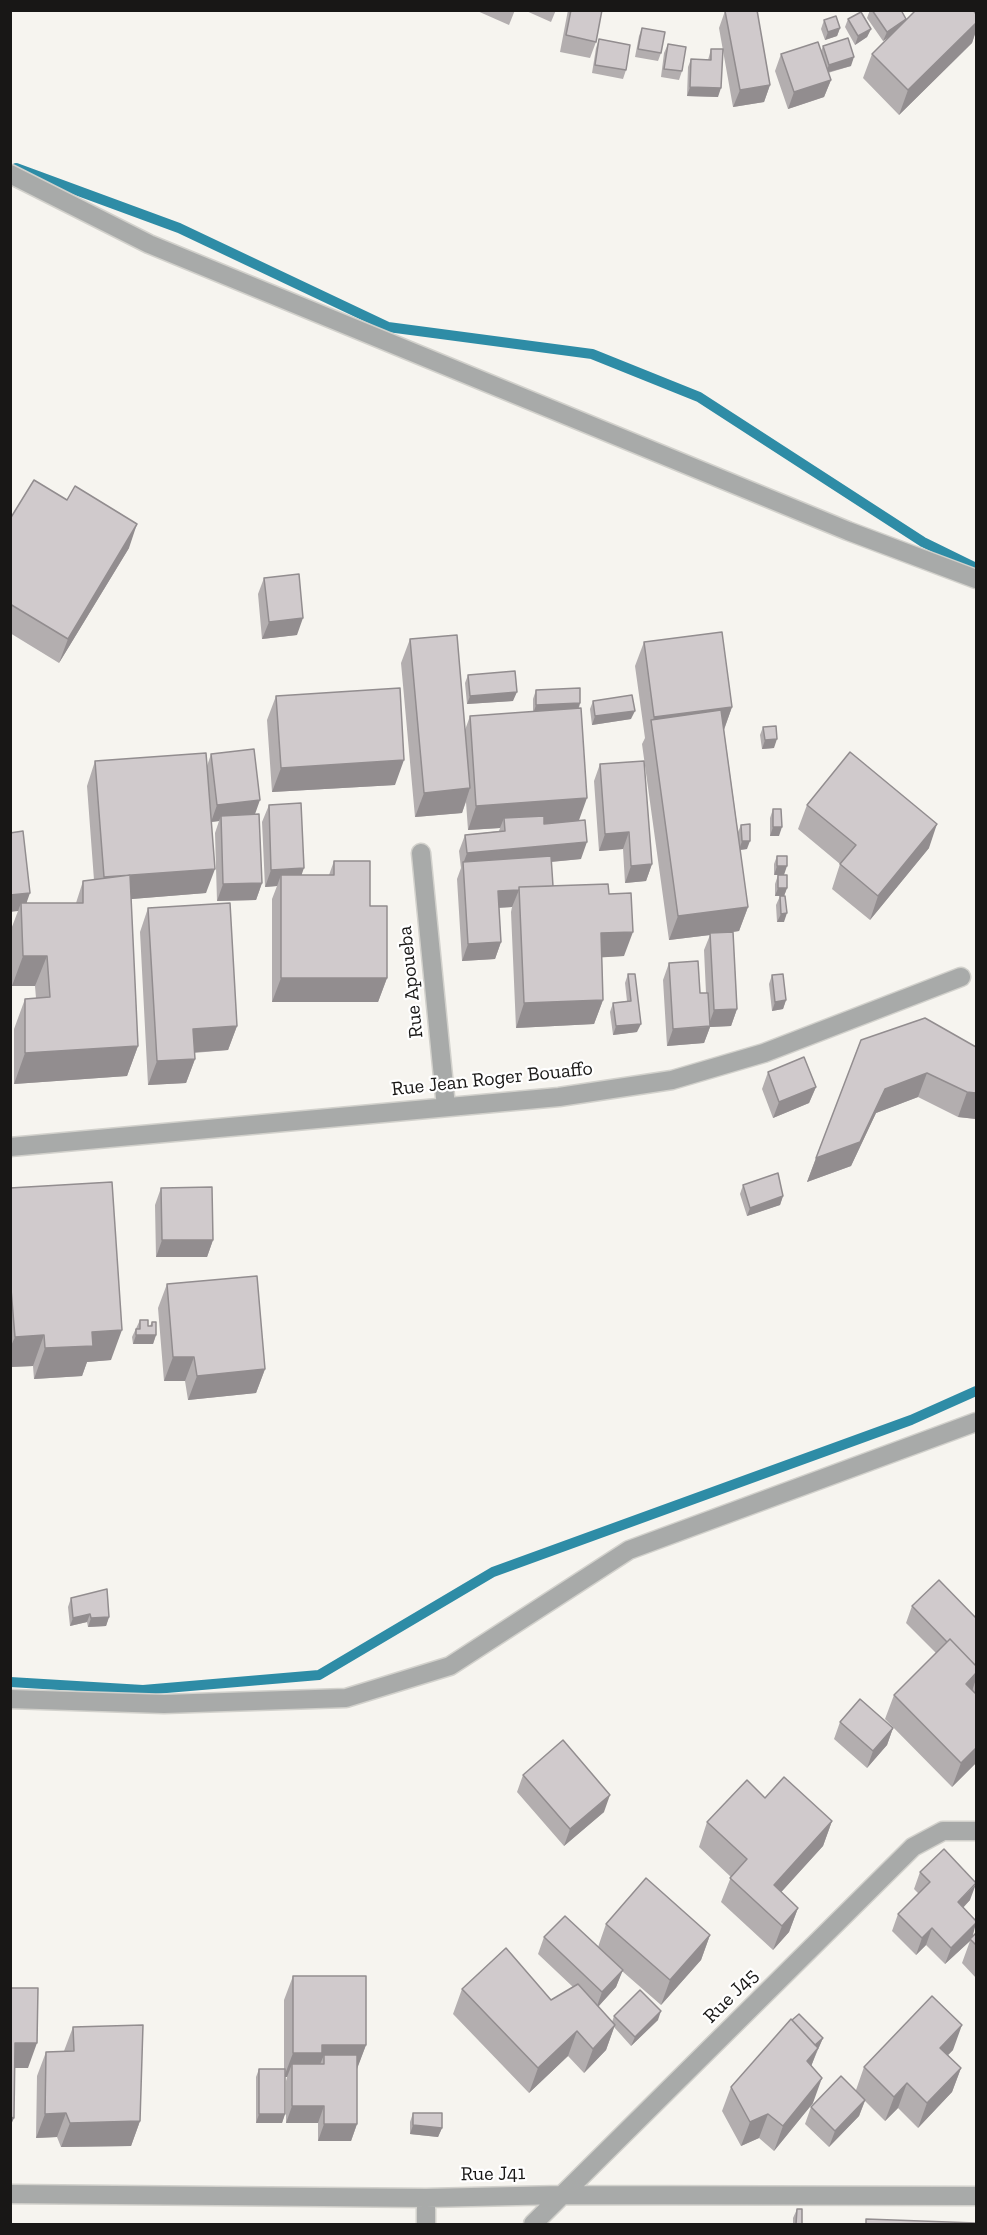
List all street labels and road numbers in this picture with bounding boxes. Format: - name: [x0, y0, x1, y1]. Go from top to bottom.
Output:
- street label: Rue Apoueba: [393, 925, 429, 1039]
- street label: Rue Jean Roger Bouaffo: [390, 1056, 594, 1102]
- street label: Rue J45: [699, 1964, 763, 2028]
- street label: Rue J41: [460, 2161, 526, 2187]

